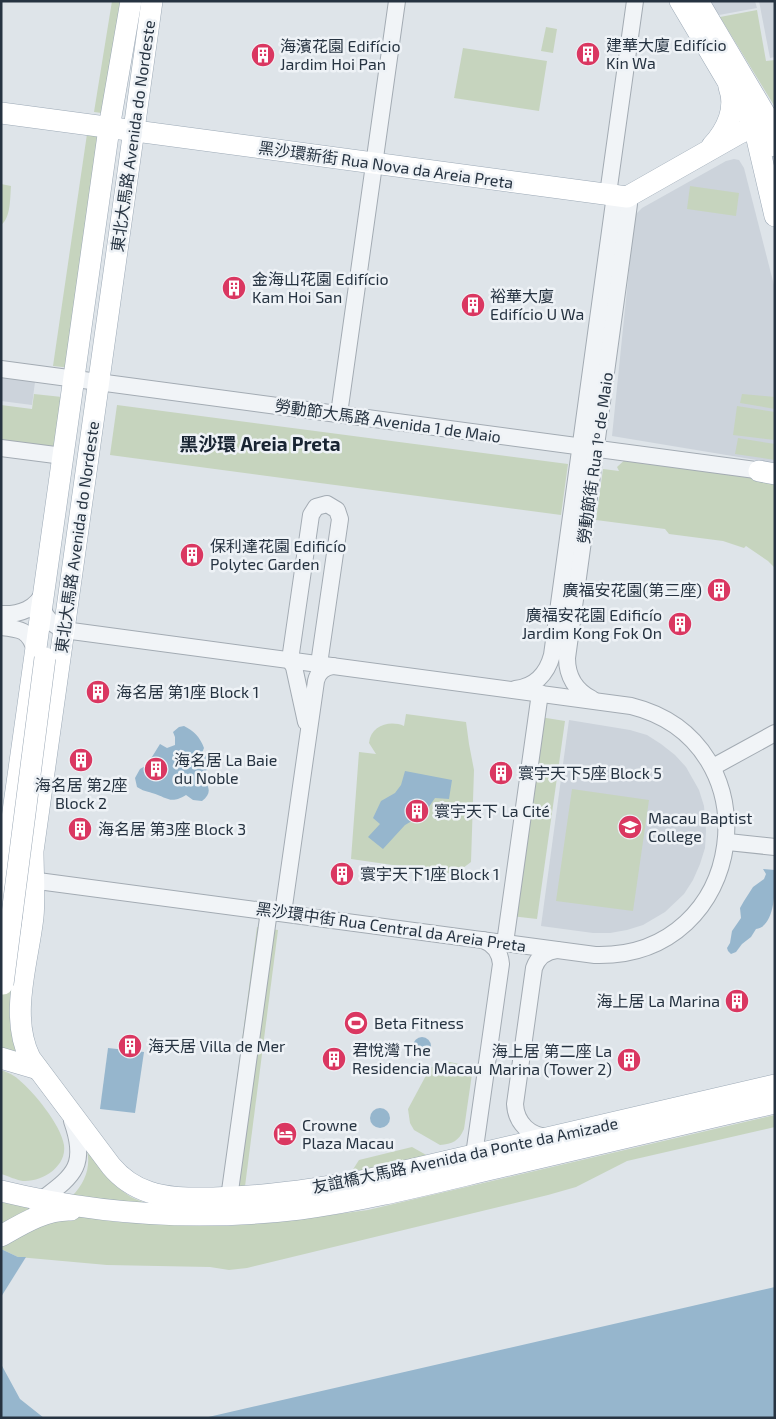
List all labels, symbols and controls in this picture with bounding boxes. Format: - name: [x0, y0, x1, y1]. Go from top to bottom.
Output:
- street label: 東北大馬路 Avenida do Nordeste: [107, 19, 158, 253]
- place label: 建華大廈 Edifício Kin Wa: [606, 35, 727, 72]
- place label: 海濱花園 Edifício Jardim Hoi Pan: [280, 36, 401, 73]
- building icon: 建華大廈 Edifício Kin Wa: [575, 41, 601, 67]
- building icon: 海濱花園 Edifício Jardim Hoi Pan: [250, 42, 276, 68]
- street label: 黑沙環新街 Rua Nova da Areia Preta: [257, 137, 515, 192]
- place label: 金海山花園 Edifício Kam Hoi San: [252, 269, 389, 306]
- building icon: 金海山花園 Edifício Kam Hoi San: [221, 275, 247, 301]
- place label: 裕華大廈 Edifício U Wa: [490, 286, 584, 323]
- building icon: 裕華大廈 Edifício U Wa: [460, 292, 486, 318]
- street label: 勞動節街 Rua 1º de Maio: [573, 371, 616, 545]
- street label: 勞動節大馬路 Avenida 1 de Maio: [274, 395, 502, 446]
- street label: 東北大馬路 Avenida do Nordeste: [51, 420, 102, 654]
- district label: 黑沙環 Areia Preta: [179, 432, 341, 455]
- place label: 保利達花園 Edificío Polytec Garden: [210, 536, 346, 573]
- building icon: 保利達花園 Edificío Polytec Garden: [179, 542, 205, 568]
- building icon: 廣福安花園(第三座): [706, 577, 732, 603]
- place label: 廣福安花園(第三座): [563, 580, 702, 599]
- place label: 廣福安花園 Edificío Jardim Kong Fok On: [522, 605, 662, 642]
- building icon: 廣福安花園 Edificío Jardim Kong Fok On: [667, 611, 693, 637]
- building icon: 海名居 第1座 Block 1: [85, 679, 111, 705]
- place label: 海名居 第1座 Block 1: [116, 682, 259, 701]
- building icon: 海名居 第2座 Block 2: [68, 747, 94, 773]
- place label: 海名居 La Baie du Noble: [174, 750, 277, 787]
- building icon: 海名居 La Baie du Noble: [143, 756, 169, 782]
- building icon: 寰宇天下5座 Block 5: [488, 760, 514, 786]
- place label: 寰宇天下5座 Block 5: [518, 763, 662, 782]
- place label: 海名居 第2座 Block 2: [35, 775, 127, 812]
- building icon: 寰宇天下 La Cité: [404, 798, 430, 824]
- place label: 寰宇天下 La Cité: [434, 801, 550, 820]
- place label: Macau Baptist College: [648, 808, 752, 845]
- school or university icon: Macau Baptist College: [617, 814, 643, 840]
- building icon: 海名居 第3座 Block 3: [67, 816, 93, 842]
- place label: 海名居 第3座 Block 3: [98, 819, 246, 838]
- building icon: 寰宇天下1座 Block 1: [329, 861, 355, 887]
- place label: 寰宇天下1座 Block 1: [360, 864, 499, 883]
- street label: 黑沙環中街 Rua Central da Areia Preta: [255, 898, 527, 955]
- building icon: 海上居 La Marina: [724, 988, 750, 1014]
- place label: 海上居 La Marina: [597, 991, 720, 1010]
- sports icon: Beta Fitness: [343, 1010, 369, 1036]
- place label: Beta Fitness: [374, 1013, 464, 1032]
- building icon: 海天居 Villa de Mer: [117, 1033, 143, 1059]
- place label: 海天居 Villa de Mer: [148, 1036, 286, 1055]
- place label: 君悅灣 The Residencia Macau: [352, 1040, 482, 1077]
- place label: 海上居 第二座 La Marina (Tower 2): [489, 1041, 612, 1078]
- building icon: 君悅灣 The Residencia Macau: [321, 1046, 347, 1072]
- building icon: 海上居 第二座 La Marina (Tower 2): [616, 1047, 642, 1073]
- street label: 友誼橋大馬路 Avenida da Ponte da Amizade: [310, 1113, 620, 1196]
- place label: Crowne Plaza Macau: [302, 1115, 394, 1152]
- hotel icon: Crowne Plaza Macau: [272, 1121, 298, 1147]

